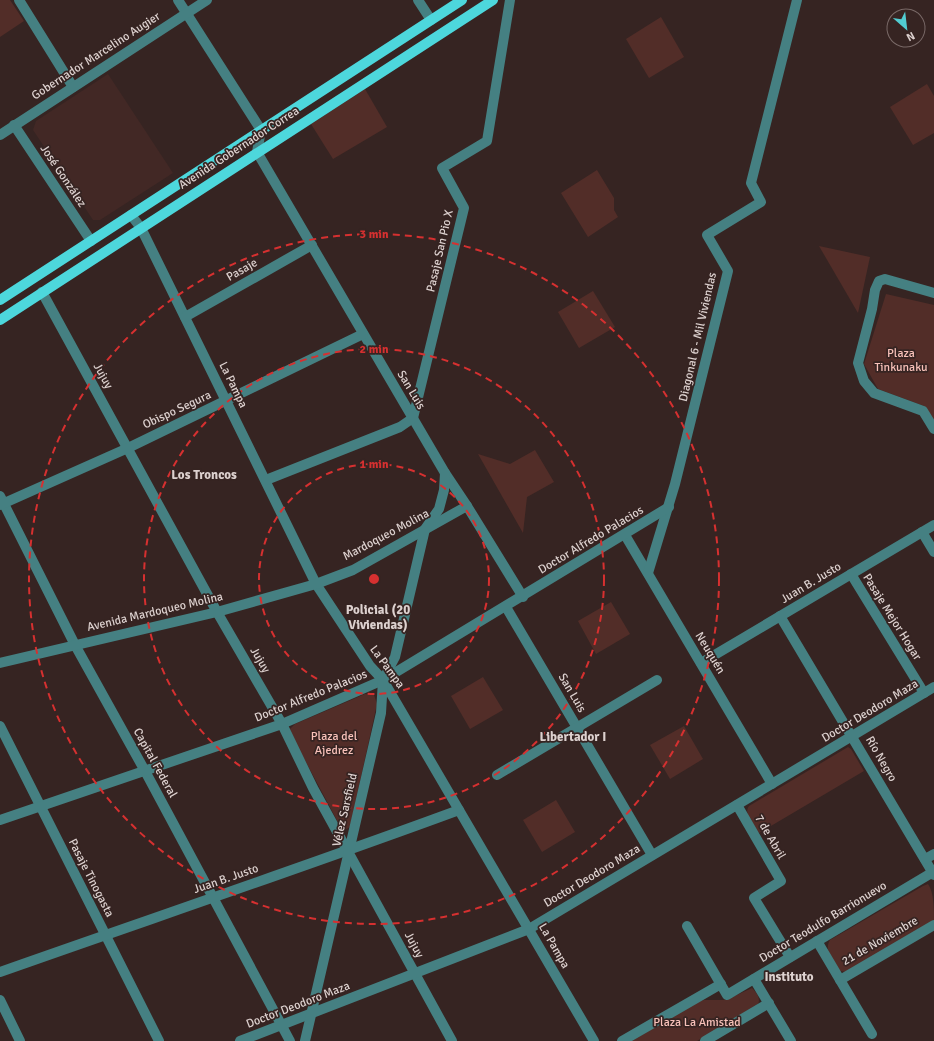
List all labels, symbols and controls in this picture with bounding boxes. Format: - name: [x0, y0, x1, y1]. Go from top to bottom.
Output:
- street label: Gobernador Marcelino Augier: [29, 8, 164, 103]
- north arrow: [886, 8, 926, 48]
- text: N: [904, 29, 917, 44]
- street label: Avenida Gobernador Correa: [176, 103, 302, 193]
- street label: José González: [37, 142, 89, 210]
- street label: Pasaje San Pio X: [423, 208, 457, 294]
- text: 3 min: [360, 227, 389, 242]
- street label: Pasaje: [224, 255, 260, 285]
- street label: Diagonal 6 - Mil Viviendas: [676, 271, 720, 403]
- text: 2 min: [360, 342, 389, 357]
- park label: Plaza Tinkunaku: [874, 346, 928, 375]
- street label: La Pampa: [215, 359, 251, 411]
- street label: Jujuy: [90, 360, 116, 392]
- street label: San Luis: [394, 368, 428, 412]
- street label: Obispo Segura: [140, 388, 214, 432]
- text: 1 min: [360, 457, 389, 472]
- district label: Los Troncos: [171, 467, 237, 483]
- street label: Doctor Alfredo Palacios: [536, 503, 646, 577]
- street label: Mardoqueo Molina: [340, 506, 432, 564]
- street label: Juan B. Justo: [778, 559, 844, 607]
- street label: Pasaje Mejor Hogar: [859, 571, 925, 664]
- centre of rings: [367, 572, 381, 586]
- street label: Avenida Mardoqueo Molina: [86, 589, 224, 635]
- district label: Policial (20 Viviendas): [346, 602, 410, 633]
- street label: Neuquén: [692, 629, 728, 677]
- street label: La Pampa: [366, 643, 408, 691]
- street label: Jujuy: [247, 644, 274, 676]
- street label: Doctor Alfredo Palacios: [253, 667, 369, 725]
- street label: San Luis: [555, 671, 589, 715]
- street label: Doctor Deodoro Maza: [819, 676, 921, 746]
- street label: Capital Federal: [130, 725, 181, 801]
- park label: Plaza del Ajedrez: [311, 729, 358, 758]
- district label: Libertador I: [540, 729, 606, 745]
- street label: Río Negro: [862, 733, 900, 785]
- street label: Vélez Sarsfield: [329, 772, 361, 848]
- street label: 7 de Abril: [751, 812, 789, 862]
- street label: Pasaje Tinogasta: [65, 836, 117, 920]
- street label: Doctor Deodoro Maza: [541, 841, 643, 911]
- street label: Juan B. Justo: [191, 861, 261, 897]
- street label: Doctor Teodulfo Barrionuevo: [757, 878, 889, 966]
- street label: 21 de Noviembre: [839, 913, 921, 969]
- street label: La Pampa: [535, 921, 573, 971]
- street label: Jujuy: [401, 929, 427, 961]
- district label: Instituto: [764, 969, 814, 985]
- street label: Doctor Deodoro Maza: [244, 978, 352, 1032]
- park label: Plaza La Amistad: [653, 1015, 741, 1030]

